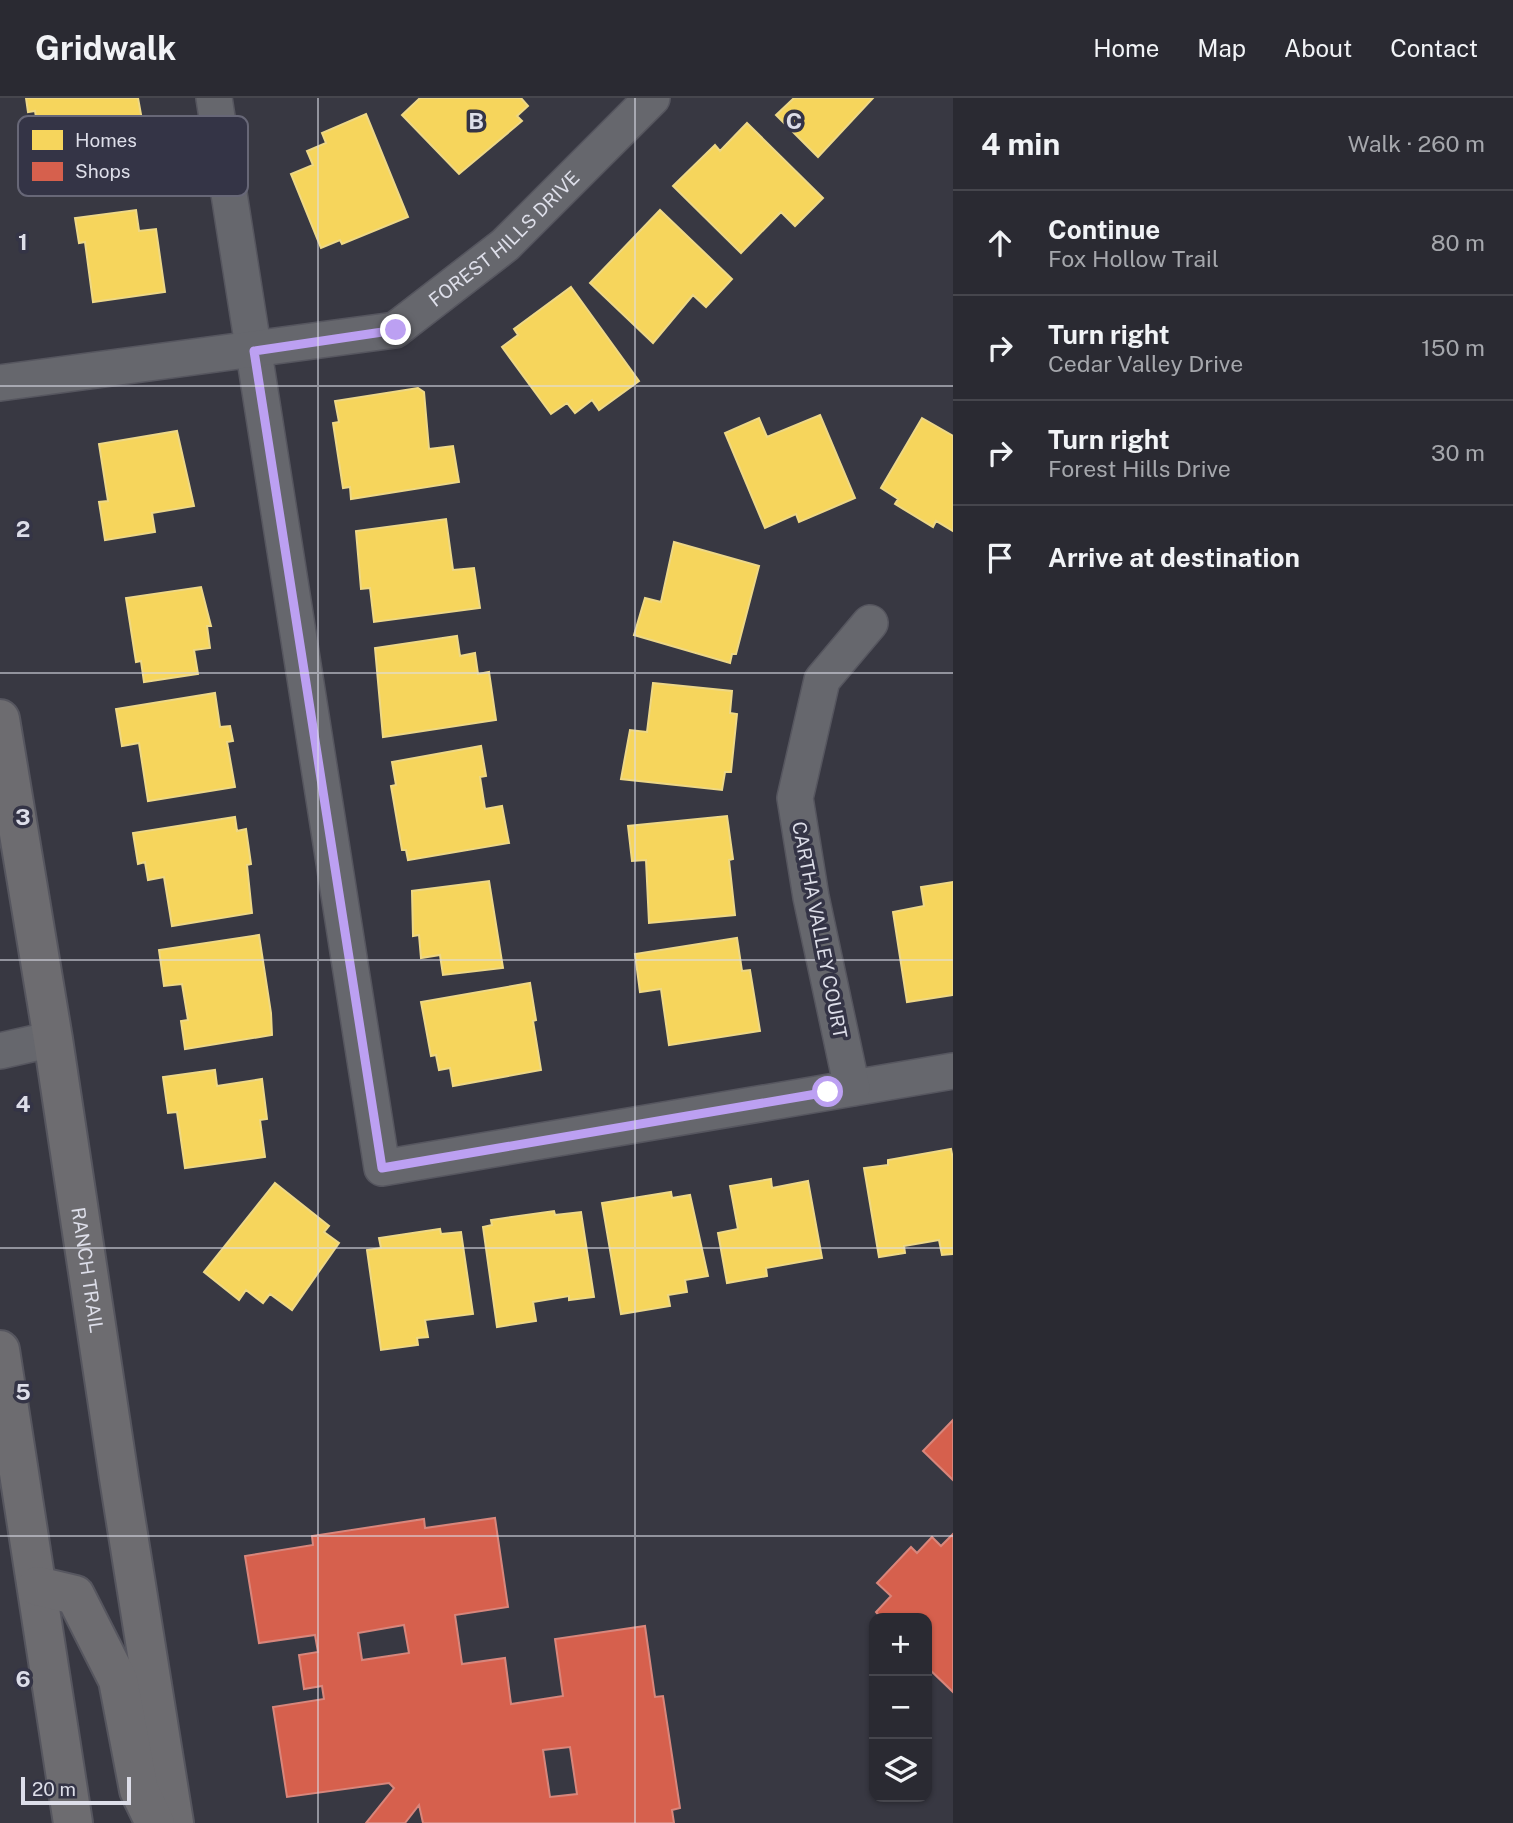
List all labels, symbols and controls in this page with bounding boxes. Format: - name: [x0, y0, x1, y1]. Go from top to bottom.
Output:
- text: Gridwalk: [35, 29, 176, 67]
- text: Home: [1093, 34, 1159, 62]
- text: Map: [1197, 34, 1246, 62]
- text: About: [1284, 34, 1352, 62]
- text: Contact: [1390, 34, 1478, 62]
- text: B: [468, 107, 484, 134]
- text: C: [786, 107, 802, 134]
- legend: [18, 116, 248, 196]
- text: 4 min: [981, 126, 1060, 162]
- text: Homes: [75, 129, 137, 151]
- text: Walk · 260 m: [1348, 130, 1485, 157]
- text: Shops: [75, 160, 130, 182]
- street label: FOREST HILLS DRIVE: [424, 166, 584, 311]
- text: Continue: [1048, 214, 1160, 245]
- icon: ahead: [981, 224, 1019, 262]
- text: 1: [18, 228, 28, 255]
- text: 80 m: [1431, 229, 1485, 256]
- text: Fox Hollow Trail: [1048, 245, 1219, 272]
- route end: [380, 314, 411, 345]
- text: Turn right: [1048, 319, 1170, 350]
- icon: right: [981, 329, 1019, 367]
- text: 150 m: [1421, 334, 1485, 361]
- text: Cedar Valley Drive: [1048, 350, 1243, 377]
- text: Turn right: [1048, 424, 1170, 455]
- icon: right: [981, 434, 1019, 472]
- text: 30 m: [1431, 439, 1485, 466]
- text: Forest Hills Drive: [1048, 455, 1231, 482]
- text: 2: [16, 515, 30, 542]
- icon: arrive: [981, 539, 1019, 577]
- text: Arrive at destination: [1048, 542, 1300, 573]
- text: 3: [15, 803, 31, 830]
- street label: CARTHA VALLEY COURT: [788, 820, 852, 1040]
- route start: [812, 1076, 843, 1107]
- text: 4: [15, 1090, 31, 1117]
- street label: RANCH TRAIL: [67, 1206, 108, 1335]
- text: 5: [15, 1378, 31, 1405]
- map controls: [869, 1613, 932, 1802]
- button: +: [869, 1613, 932, 1676]
- text: 6: [15, 1665, 31, 1692]
- button: −: [869, 1676, 932, 1739]
- button: layers: [869, 1739, 932, 1802]
- scale bar: [21, 1774, 131, 1806]
- text: 20 m: [32, 1778, 76, 1800]

